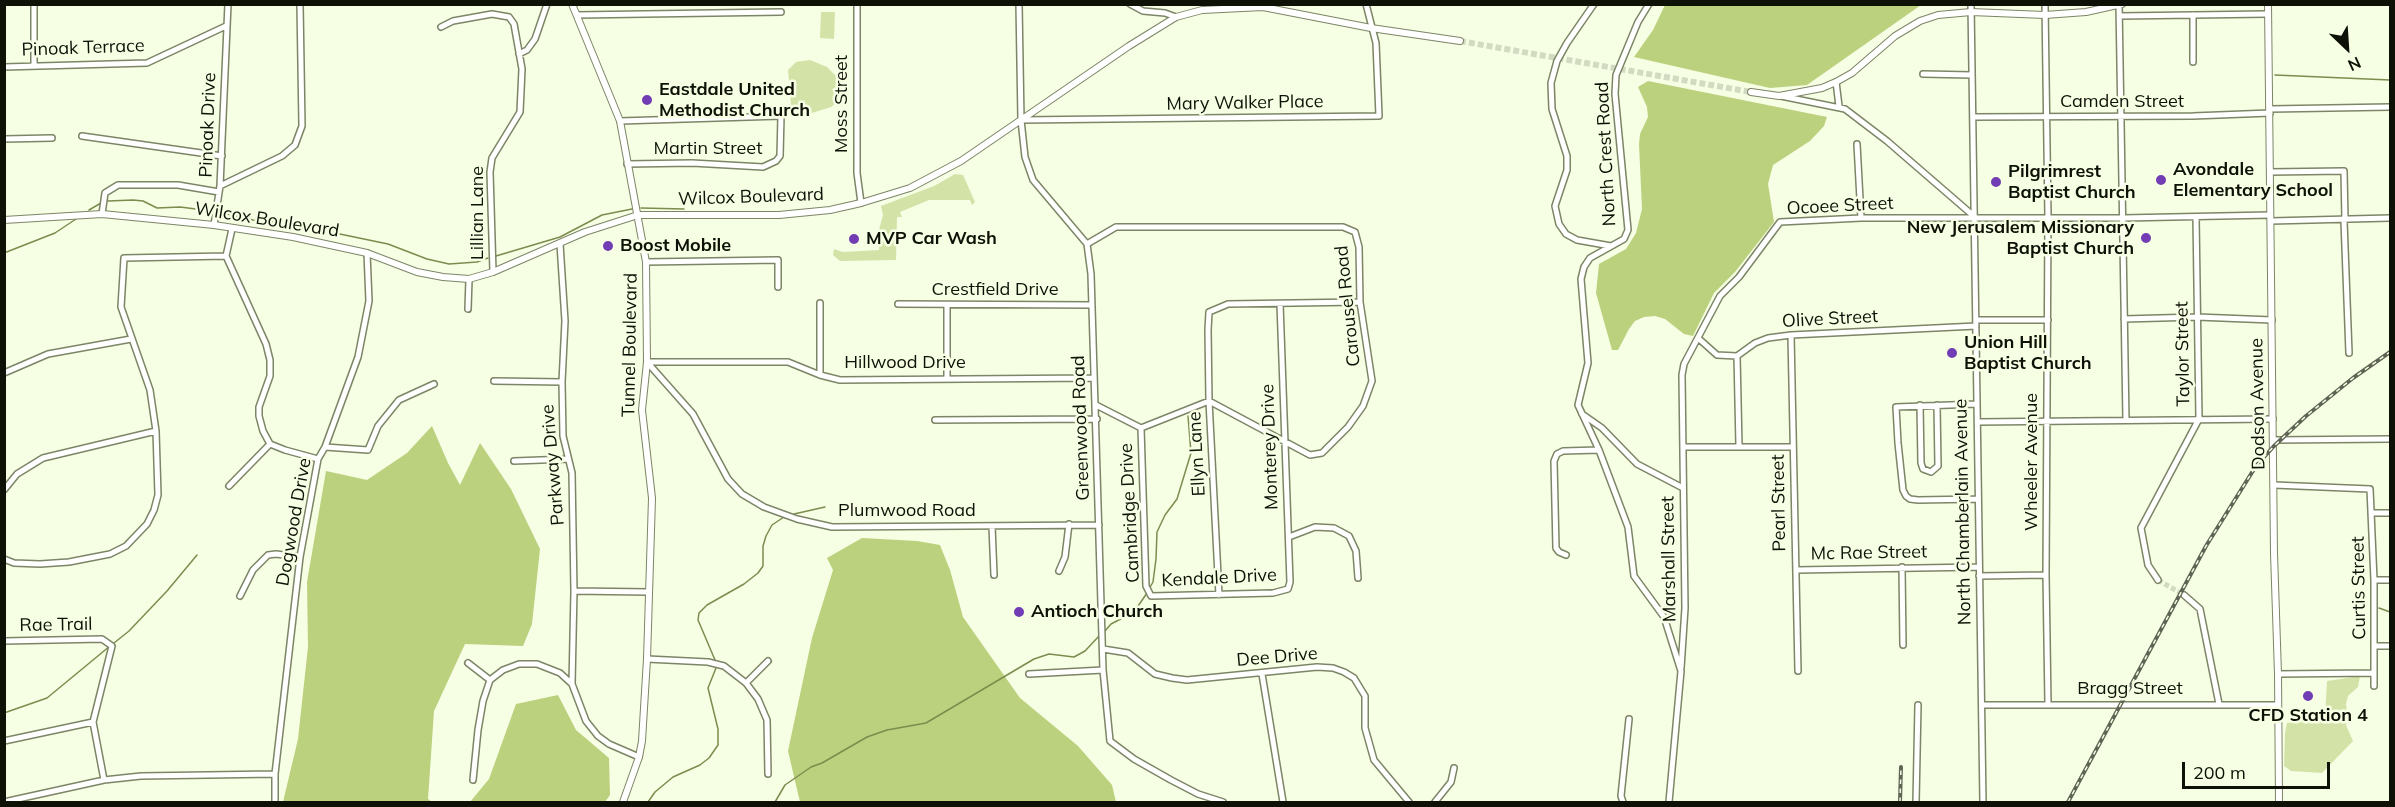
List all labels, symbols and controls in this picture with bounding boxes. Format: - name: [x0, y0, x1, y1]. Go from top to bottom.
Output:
- north arrow: [2317, 18, 2377, 78]
- street label: Pinoak Terrace: [21, 35, 145, 61]
- text: N: [2345, 53, 2364, 76]
- street label: Moss Street: [831, 55, 853, 153]
- street label: Pinoak Drive: [195, 72, 221, 178]
- place label: Eastdale United Methodist Church: [659, 79, 810, 122]
- street label: North Crest Road: [1591, 81, 1621, 227]
- street label: Mary Walker Place: [1166, 91, 1324, 115]
- street label: Camden Street: [2060, 91, 2184, 113]
- marker: Eastdale United Methodist Church: [640, 93, 654, 107]
- street label: Martin Street: [654, 138, 762, 160]
- place label: Avondale Elementary School: [2173, 159, 2333, 201]
- place label: Pilgrimrest Baptist Church: [2008, 161, 2136, 204]
- street label: Lillian Lane: [467, 166, 489, 260]
- marker: Avondale Elementary School: [2154, 173, 2168, 187]
- marker: Pilgrimrest Baptist Church: [1989, 175, 2003, 189]
- street label: Wilcox Boulevard: [678, 184, 824, 210]
- street label: Ocoee Street: [1786, 192, 1894, 220]
- street label: Wilcox Boulevard: [193, 198, 341, 242]
- place label: New Jerusalem Missionary Baptist Church: [1907, 217, 2134, 260]
- place label: MVP Car Wash: [866, 228, 997, 250]
- marker: New Jerusalem Missionary Baptist Church: [2139, 231, 2153, 245]
- marker: MVP Car Wash: [847, 232, 861, 246]
- place label: Boost Mobile: [620, 235, 731, 257]
- marker: Boost Mobile: [601, 239, 615, 253]
- street label: Carousel Road: [1331, 244, 1365, 368]
- street label: Tunnel Boulevard: [618, 273, 642, 417]
- street label: Crestfield Drive: [931, 279, 1059, 301]
- street label: Taylor Street: [2171, 301, 2195, 407]
- street label: Olive Street: [1781, 306, 1879, 332]
- place label: Union Hill Baptist Church: [1964, 332, 2092, 374]
- street label: Dodson Avenue: [2246, 338, 2270, 470]
- marker: Union Hill Baptist Church: [1945, 346, 1959, 360]
- street label: Hillwood Drive: [844, 352, 966, 374]
- street label: Greenwood Road: [1068, 355, 1094, 501]
- street label: Monterey Drive: [1257, 384, 1283, 510]
- street label: Wheeler Avenue: [2021, 393, 2043, 531]
- street label: North Chamberlain Avenue: [1950, 399, 1976, 625]
- street label: Parkway Drive: [537, 404, 569, 526]
- street label: Ellyn Lane: [1184, 411, 1210, 497]
- street label: Cambridge Drive: [1116, 443, 1144, 583]
- street label: Pearl Street: [1767, 454, 1791, 552]
- street label: Dogwood Drive: [272, 456, 316, 588]
- street label: Marshall Street: [1657, 496, 1681, 622]
- street label: Plumwood Road: [838, 500, 976, 522]
- street label: Curtis Street: [2347, 536, 2371, 640]
- street label: Mc Rae Street: [1811, 541, 1927, 565]
- street label: Kendale Drive: [1161, 564, 1277, 592]
- place label: Antioch Church: [1031, 601, 1163, 623]
- marker: Antioch Church: [1012, 605, 1026, 619]
- street label: Rae Trail: [19, 614, 93, 636]
- street label: Dee Drive: [1236, 643, 1318, 671]
- street label: Bragg Street: [2077, 678, 2183, 700]
- marker: CFD Station 4: [2301, 689, 2315, 703]
- place label: CFD Station 4: [2248, 705, 2368, 727]
- scale bar: [2185, 750, 2334, 788]
- text: 200 m: [2193, 761, 2246, 784]

